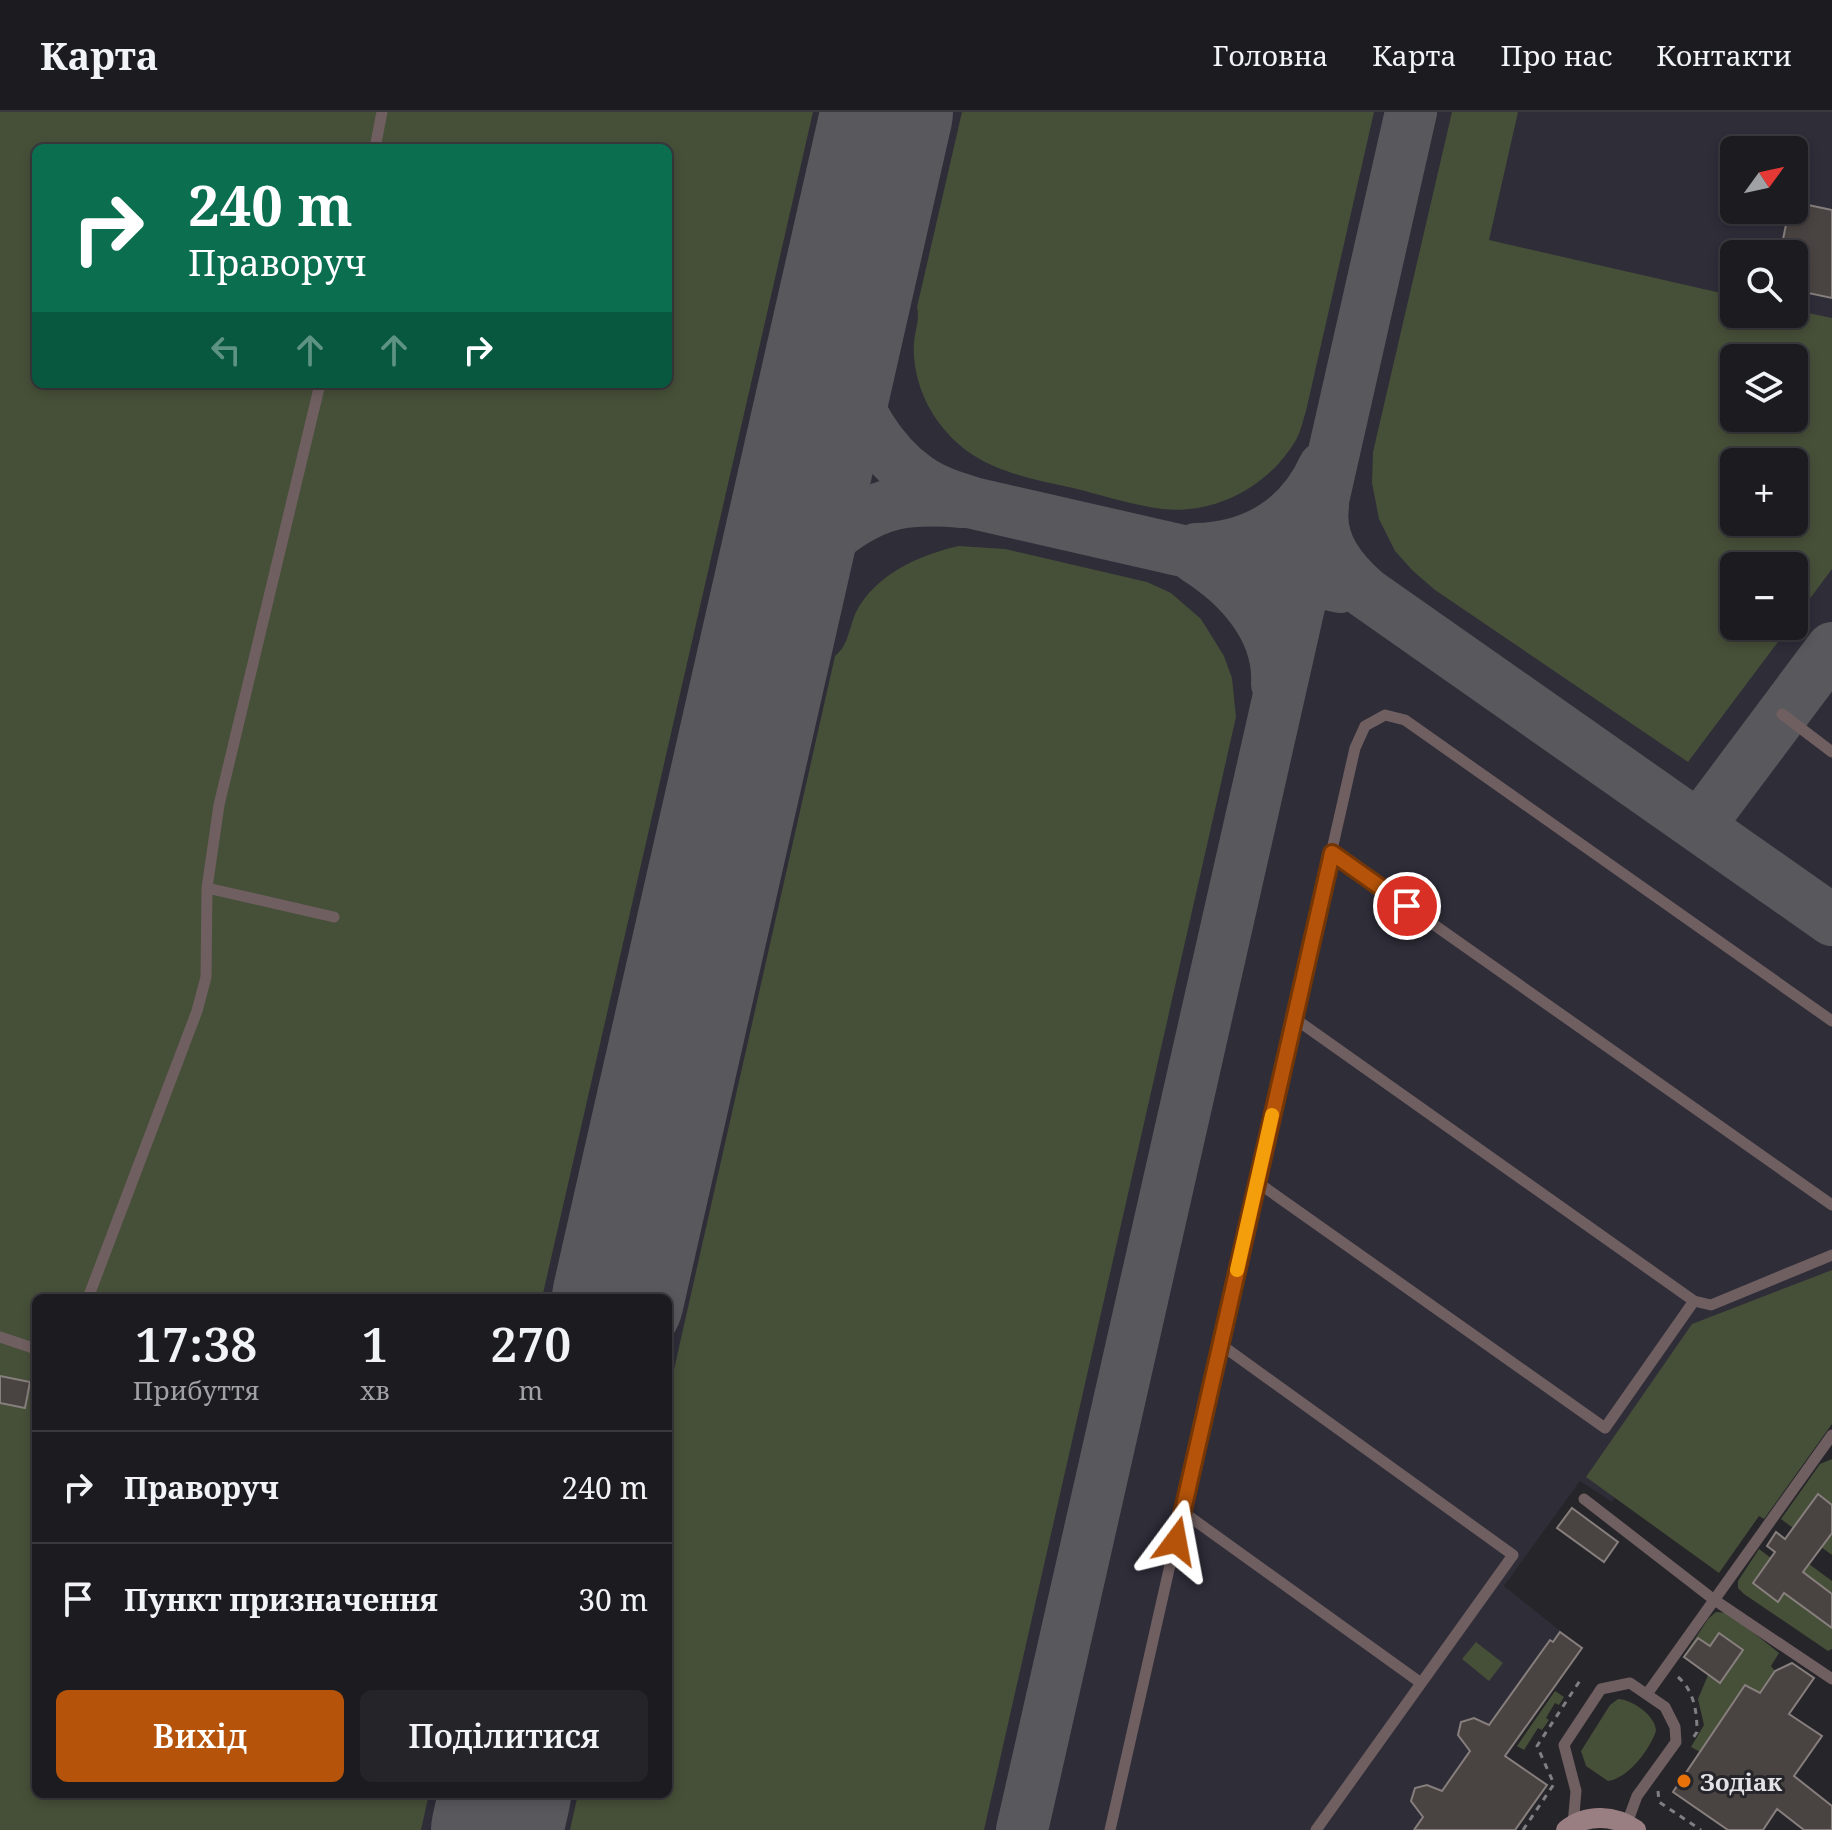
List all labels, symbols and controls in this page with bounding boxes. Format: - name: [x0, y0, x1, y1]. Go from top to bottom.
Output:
- text: Карта: [40, 29, 158, 81]
- text: Головна: [1213, 36, 1328, 74]
- text: Карта: [1372, 36, 1456, 74]
- text: Про нас: [1500, 36, 1612, 74]
- text: Контакти: [1656, 36, 1792, 74]
- north arrow: [1720, 136, 1808, 224]
- map controls: [1720, 136, 1808, 640]
- text: 240 m: [188, 166, 353, 242]
- icon: right: [56, 176, 160, 280]
- text: Праворуч: [188, 238, 367, 287]
- button: search: [1720, 240, 1808, 328]
- icon: left: [204, 328, 248, 372]
- icon: ahead: [288, 328, 332, 372]
- icon: ahead: [372, 328, 416, 372]
- icon: right: [456, 328, 500, 372]
- button: layers: [1720, 344, 1808, 432]
- button: +: [1720, 448, 1808, 536]
- button: −: [1720, 552, 1808, 640]
- pin: [1373, 872, 1441, 940]
- icon: arrive: [1385, 884, 1429, 928]
- text: 17:38: [135, 1311, 257, 1376]
- text: 1: [361, 1311, 388, 1376]
- text: 270: [490, 1311, 571, 1376]
- text: Прибуття: [133, 1372, 260, 1408]
- text: хв: [360, 1372, 390, 1408]
- text: m: [518, 1372, 543, 1408]
- icon: right: [56, 1465, 100, 1509]
- text: Праворуч: [124, 1467, 279, 1508]
- text: 240 m: [562, 1467, 648, 1508]
- position arrow: [1134, 1499, 1218, 1583]
- icon: arrive: [56, 1577, 100, 1621]
- text: Пункт призначення: [124, 1579, 438, 1620]
- text: 30 m: [578, 1579, 648, 1620]
- button: Вихід: [56, 1690, 344, 1782]
- button: Поділитися: [360, 1690, 648, 1782]
- place label: Зодіак: [1700, 1765, 1782, 1798]
- marker: Зодіак: [1675, 1772, 1693, 1790]

